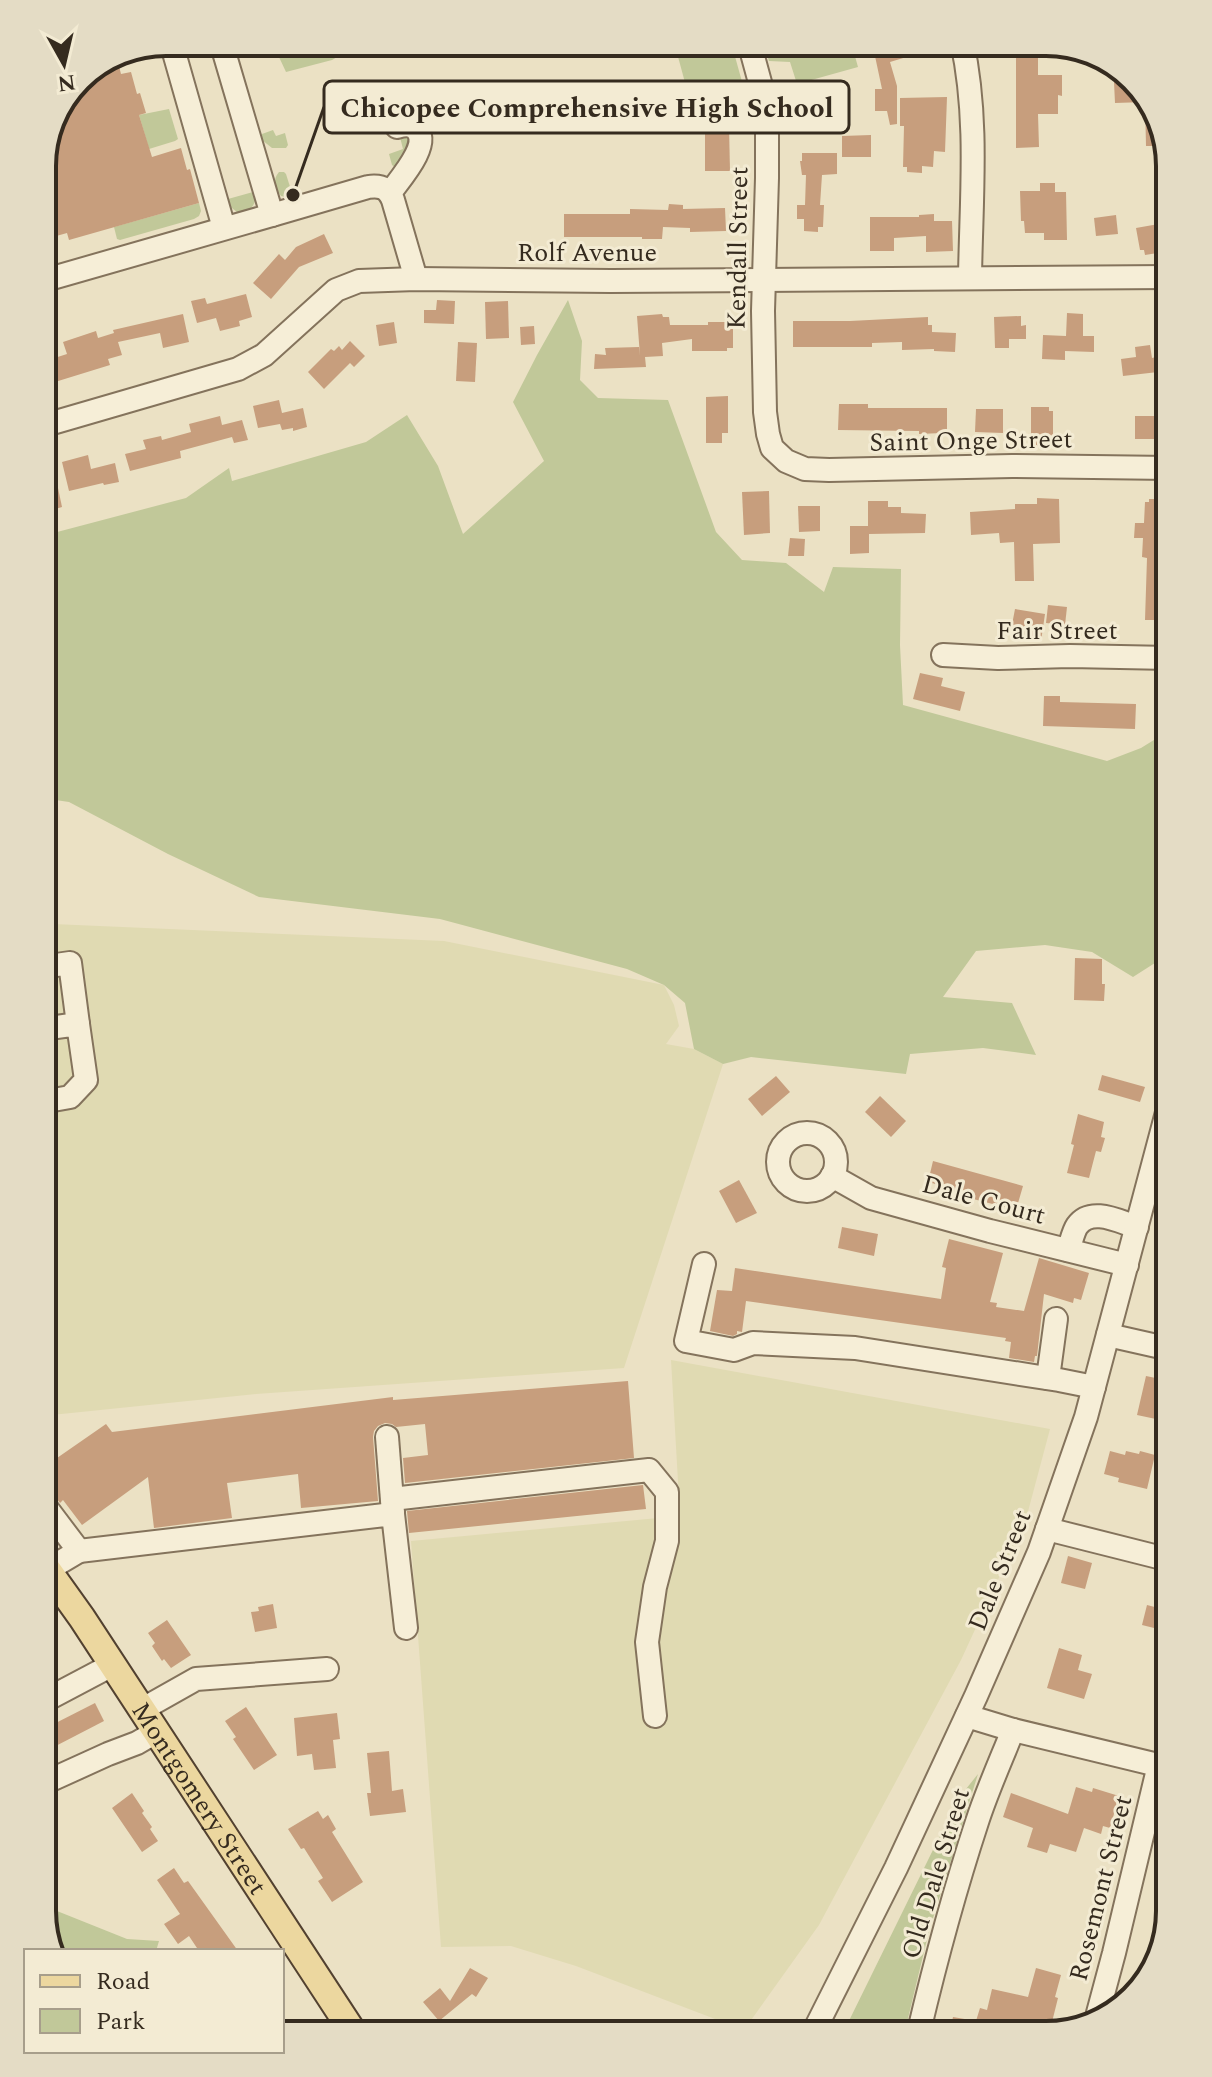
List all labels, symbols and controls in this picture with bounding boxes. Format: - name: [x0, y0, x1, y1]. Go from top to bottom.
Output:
- north arrow: [24, 24, 104, 104]
- text: N: [55, 65, 78, 100]
- callout: Chicopee Comprehensive High School: [324, 81, 849, 133]
- text: Chicopee Comprehensive High School: [340, 87, 834, 130]
- street label: Kendall Street: [717, 166, 759, 330]
- street label: Rolf Avenue: [517, 233, 657, 273]
- street label: Saint Onge Street: [869, 419, 1073, 463]
- street label: Fair Street: [996, 611, 1118, 651]
- street label: Dale Court: [917, 1164, 1050, 1236]
- street label: Dale Street: [957, 1504, 1042, 1637]
- street label: Montgomery Street: [121, 1694, 277, 1903]
- street label: Old Dale Street: [891, 1783, 981, 1964]
- street label: Rosemont Street: [1059, 1791, 1143, 1986]
- legend: [24, 1949, 284, 2053]
- text: Road: [96, 1964, 150, 2000]
- text: Park: [96, 2004, 146, 2040]

